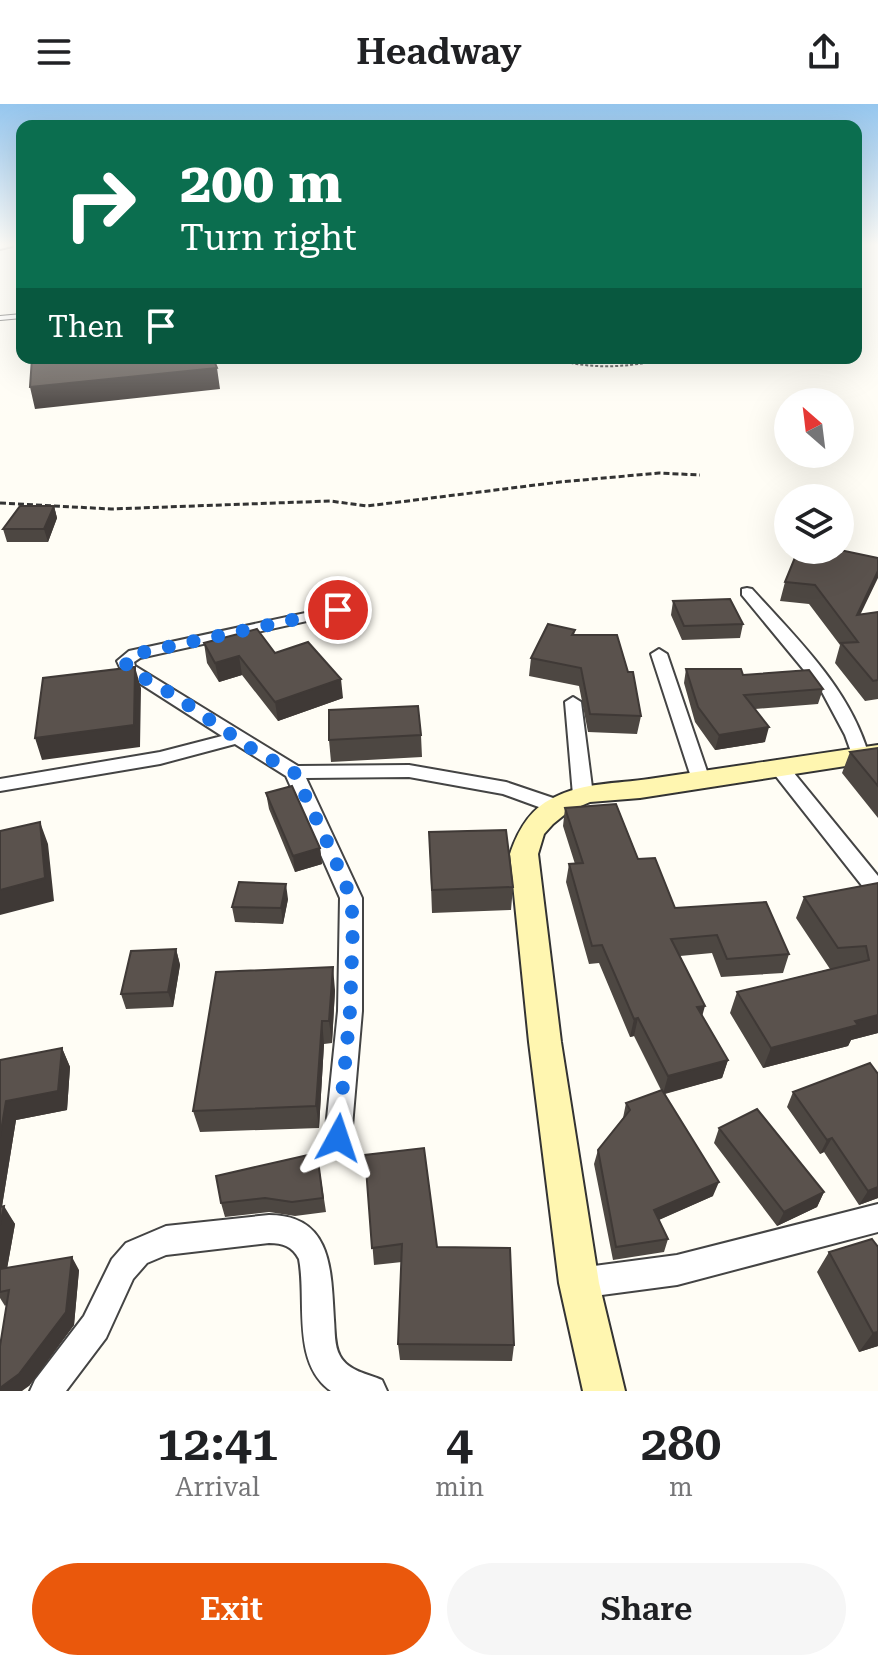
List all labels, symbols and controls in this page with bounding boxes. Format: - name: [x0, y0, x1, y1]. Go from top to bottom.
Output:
- icon: menu: [32, 30, 76, 74]
- icon: share: [802, 30, 846, 74]
- text: Headway: [356, 31, 522, 73]
- text: 200 m: [180, 150, 342, 216]
- icon: right: [48, 152, 152, 256]
- text: Turn right: [180, 217, 357, 259]
- icon: arrive: [139, 304, 183, 348]
- text: Then: [48, 309, 123, 344]
- north arrow: [774, 388, 854, 468]
- map controls: [774, 388, 854, 564]
- button: layers: [774, 484, 854, 564]
- pin: [304, 576, 372, 644]
- icon: arrive: [316, 588, 360, 632]
- position arrow: [296, 1096, 380, 1180]
- text: 12:41: [157, 1416, 278, 1472]
- text: 4: [446, 1416, 473, 1472]
- text: 280: [641, 1416, 721, 1472]
- text: Arrival: [175, 1472, 260, 1502]
- text: min: [435, 1472, 484, 1502]
- text: m: [669, 1472, 693, 1502]
- button: Exit: [32, 1563, 431, 1655]
- button: Share: [447, 1563, 846, 1655]

